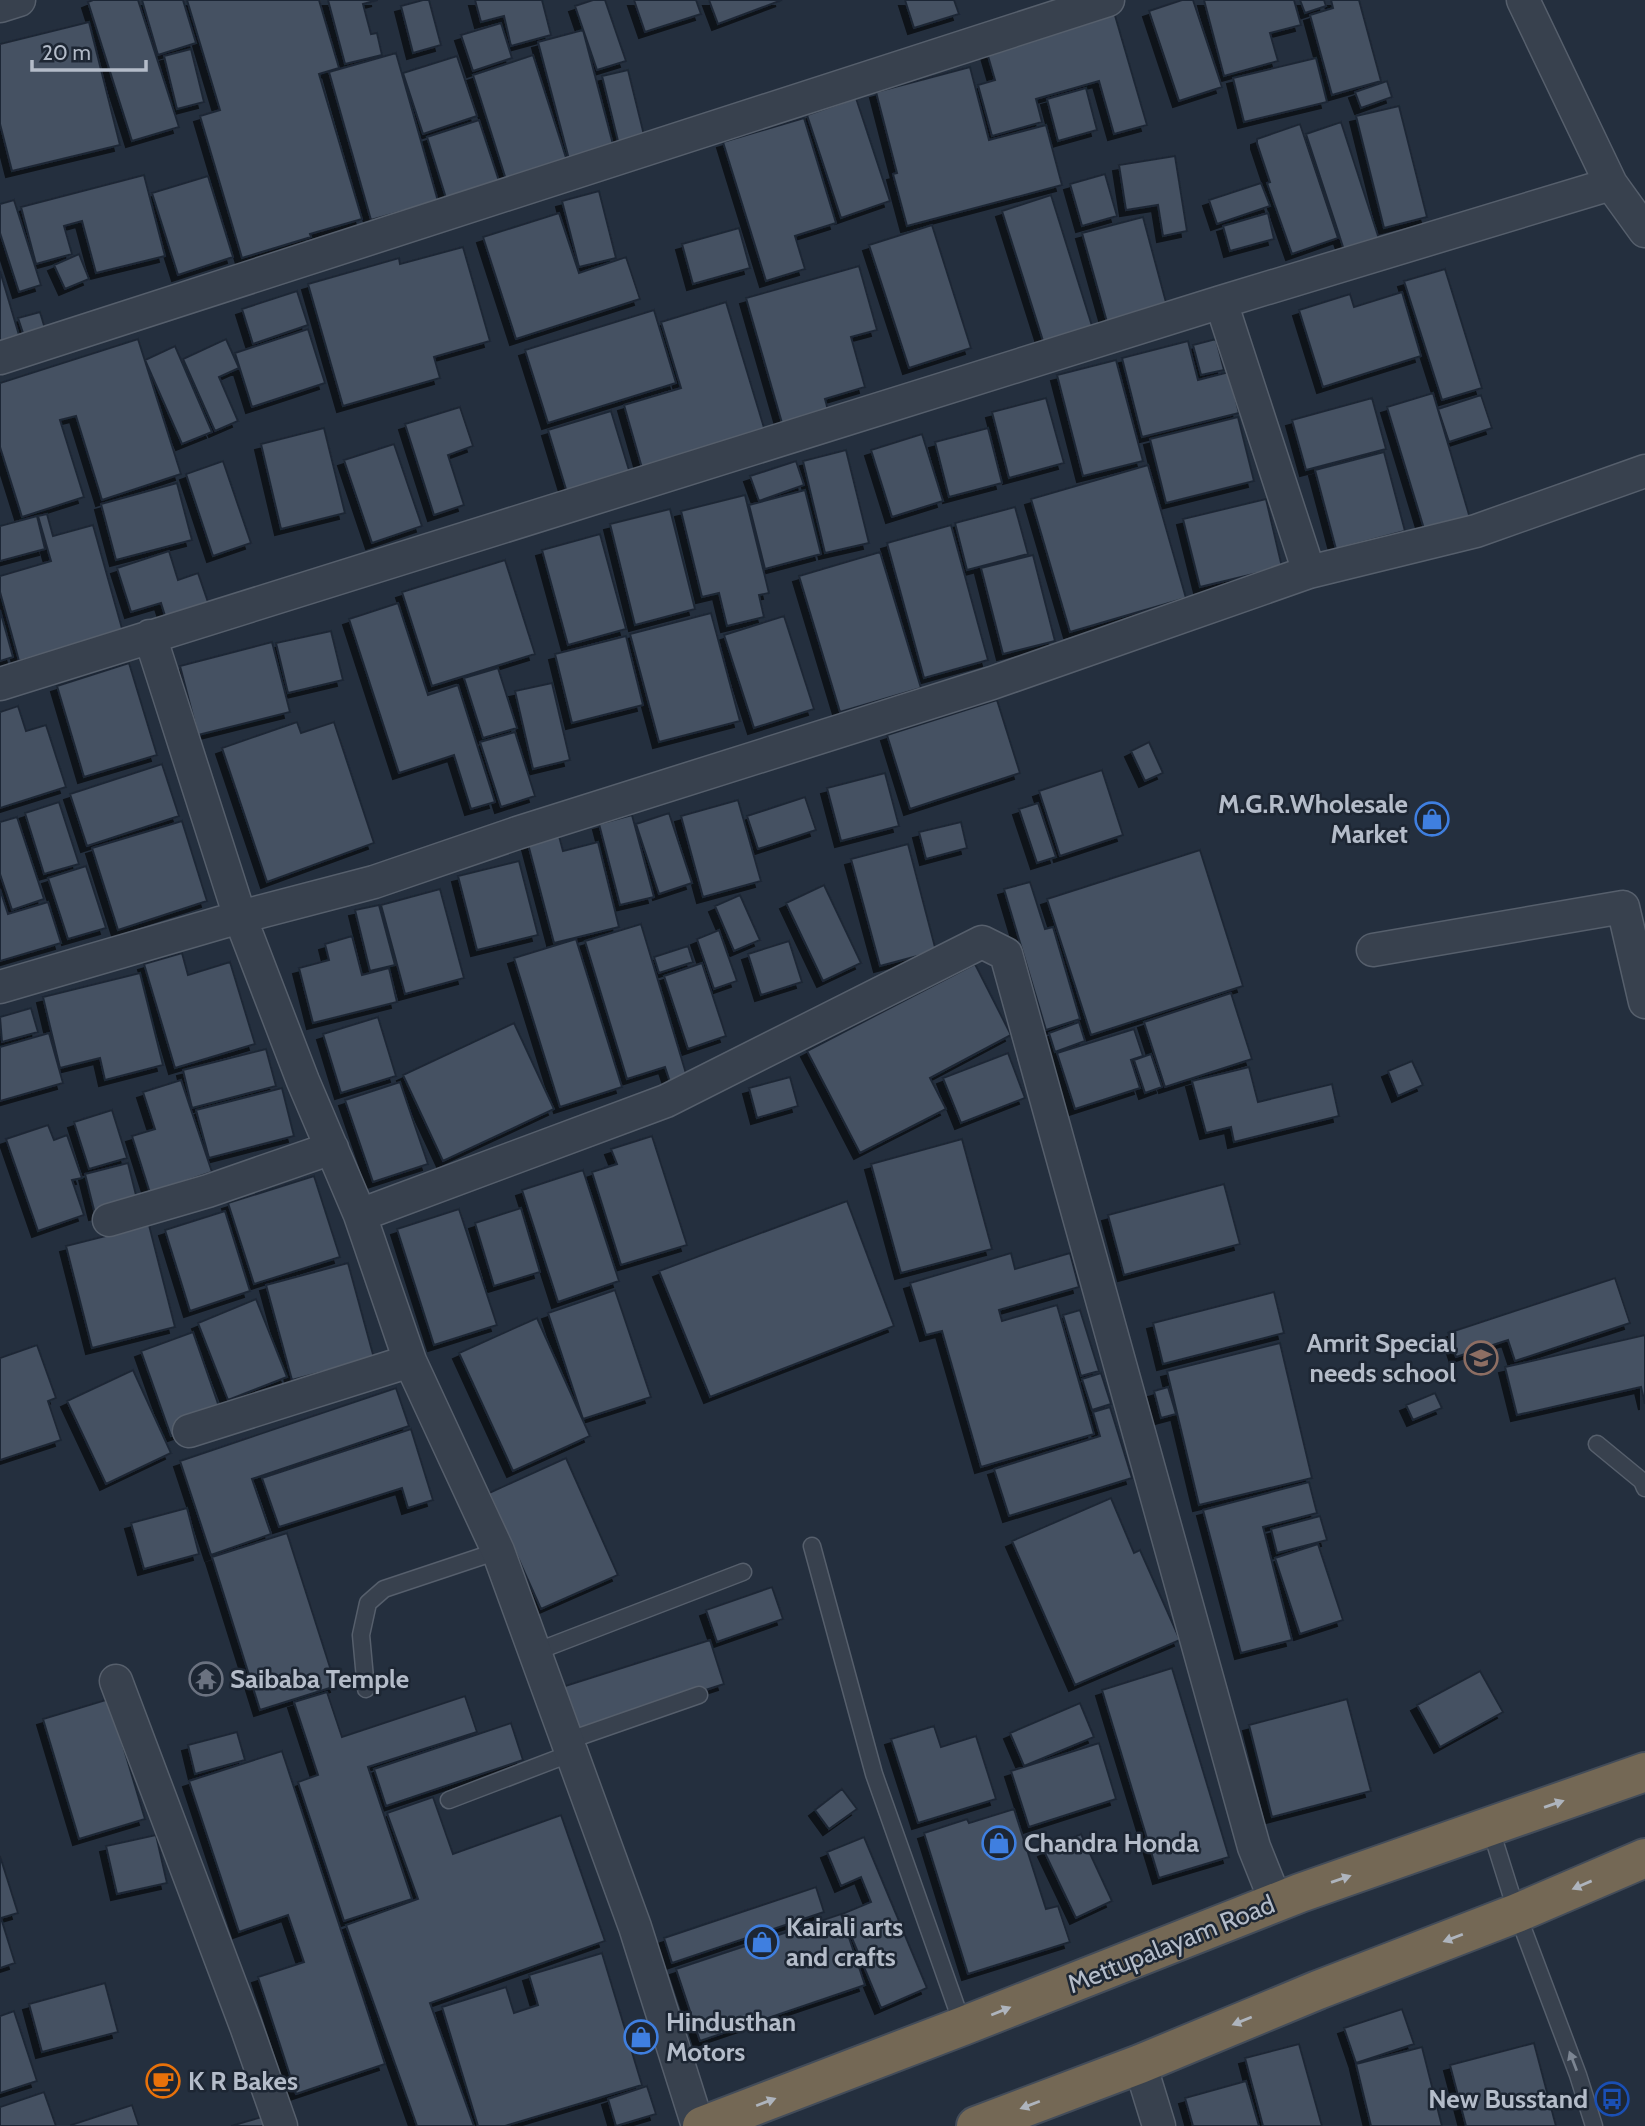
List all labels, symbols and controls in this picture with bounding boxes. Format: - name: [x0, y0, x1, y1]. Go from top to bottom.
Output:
- scale bar: [32, 28, 145, 72]
- text: 20 m: [42, 40, 91, 65]
- place label: M.G.R.Wholesale Market: [1218, 788, 1408, 850]
- shop icon: M.G.R.Wholesale Market: [1413, 800, 1451, 838]
- place label: Amrit Special needs school: [1306, 1327, 1456, 1389]
- school or university icon: Amrit Special needs school: [1462, 1339, 1500, 1377]
- temple icon: Saibaba Temple: [187, 1660, 225, 1698]
- place label: Saibaba Temple: [230, 1663, 409, 1695]
- one-way arrow: [1544, 1798, 1565, 1809]
- shop icon: Chandra Honda: [980, 1824, 1018, 1862]
- place label: Chandra Honda: [1024, 1827, 1199, 1859]
- one-way arrow: [1330, 1873, 1351, 1884]
- one-way arrow: [1572, 1880, 1593, 1891]
- street label: Mettupalayam Road: [1063, 1888, 1279, 2000]
- place label: Kairali arts and crafts: [786, 1911, 903, 1973]
- shop icon: Kairali arts and crafts: [743, 1923, 781, 1961]
- one-way arrow: [1443, 1932, 1464, 1943]
- place label: Hindusthan Motors: [666, 2006, 796, 2068]
- one-way arrow: [990, 2006, 1011, 2017]
- one-way arrow: [1231, 2016, 1252, 2027]
- shop icon: Hindusthan Motors: [622, 2018, 660, 2056]
- one-way arrow: [1567, 2051, 1578, 2072]
- cafe icon: K R Bakes: [144, 2062, 182, 2100]
- place label: K R Bakes: [188, 2065, 298, 2097]
- bus stop icon: New Busstand: [1593, 2080, 1631, 2118]
- place label: New Busstand: [1428, 2083, 1588, 2115]
- one-way arrow: [755, 2096, 776, 2107]
- one-way arrow: [1020, 2100, 1041, 2111]

